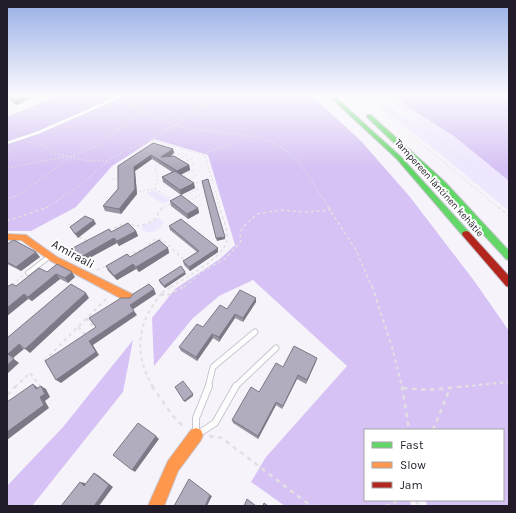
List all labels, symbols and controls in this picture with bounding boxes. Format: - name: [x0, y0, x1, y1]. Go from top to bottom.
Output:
- street label: Tampereen läntinen kehätie: [392, 137, 486, 239]
- street label: Amiraali: [49, 237, 97, 271]
- legend: [364, 429, 504, 501]
- text: Fast: [400, 438, 424, 452]
- text: Slow: [400, 458, 426, 472]
- text: Jam: [400, 478, 423, 492]

